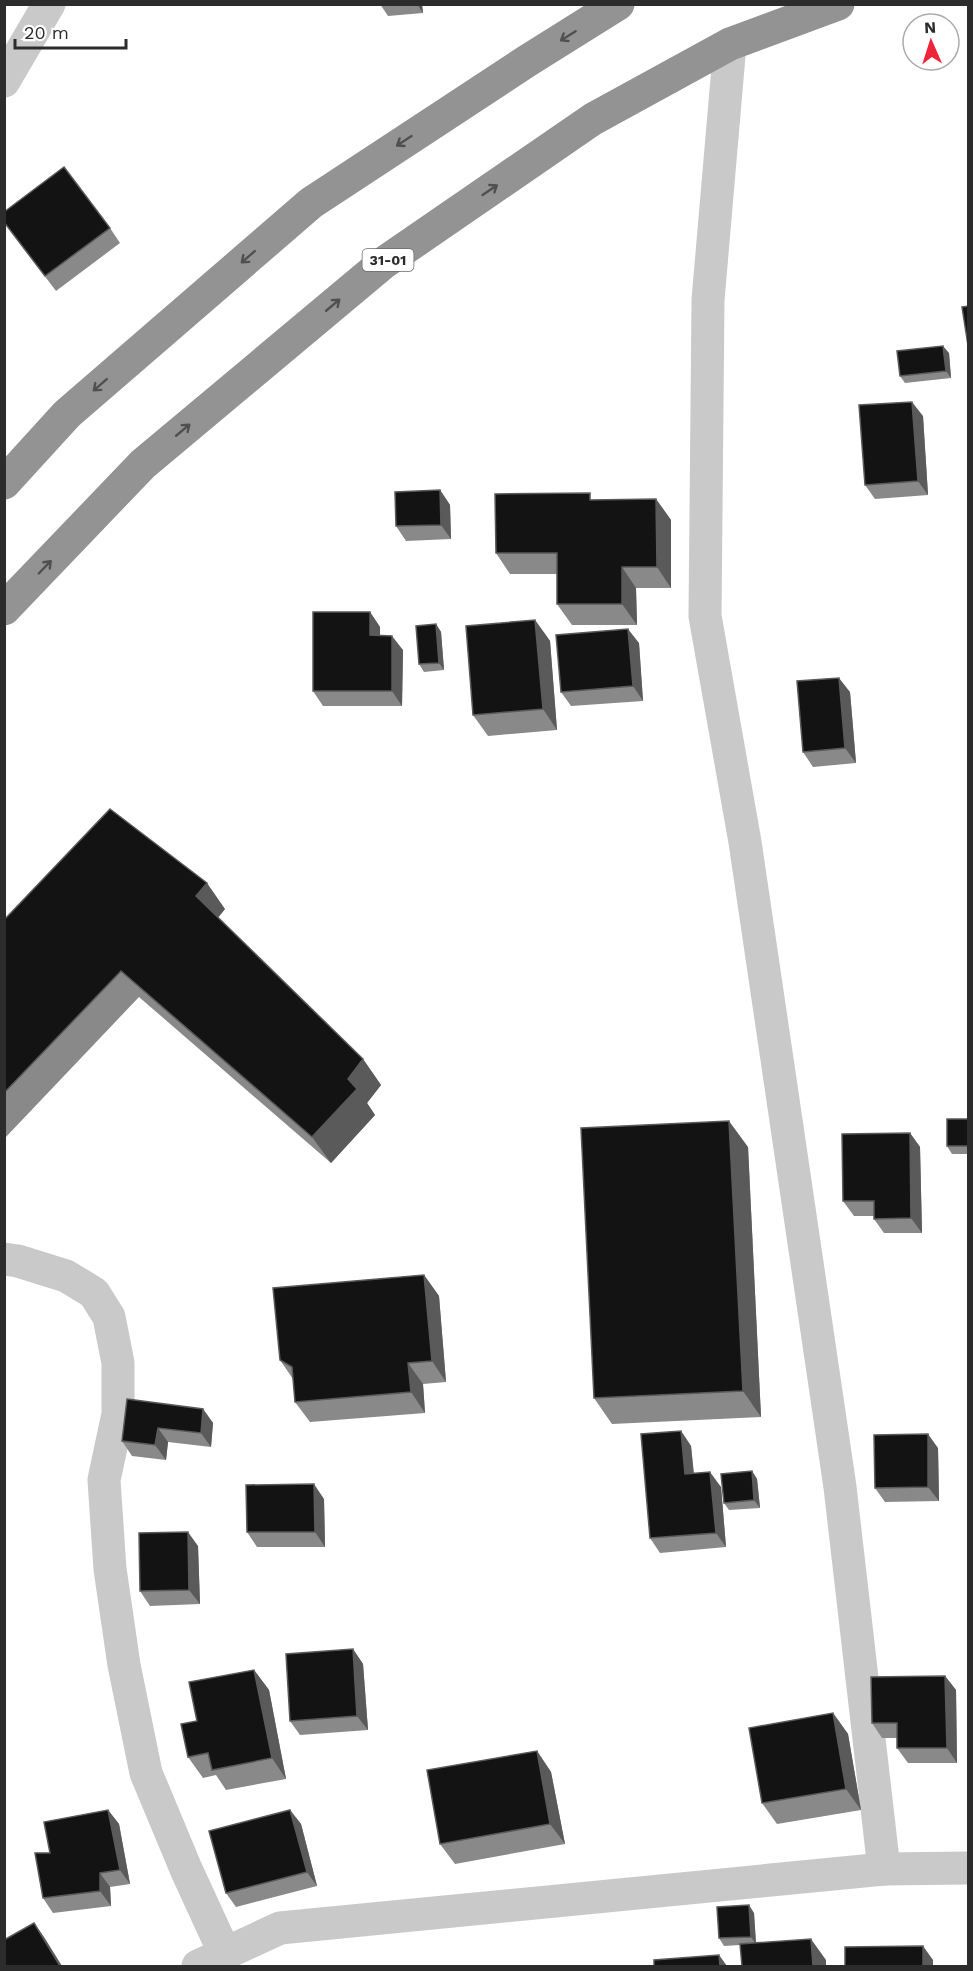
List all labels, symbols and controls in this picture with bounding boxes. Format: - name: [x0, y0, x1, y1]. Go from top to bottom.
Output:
- scale bar: [15, 12, 126, 50]
- north arrow: [901, 12, 961, 72]
- text: N: [924, 18, 937, 37]
- text: 20 m: [24, 22, 69, 43]
- one-way arrow: [560, 30, 577, 42]
- one-way arrow: [396, 135, 413, 148]
- one-way arrow: [482, 184, 498, 196]
- road number: 31-01: [362, 249, 414, 271]
- one-way arrow: [241, 250, 256, 264]
- one-way arrow: [325, 298, 340, 312]
- one-way arrow: [93, 378, 108, 392]
- one-way arrow: [175, 423, 190, 437]
- one-way arrow: [38, 560, 52, 575]

